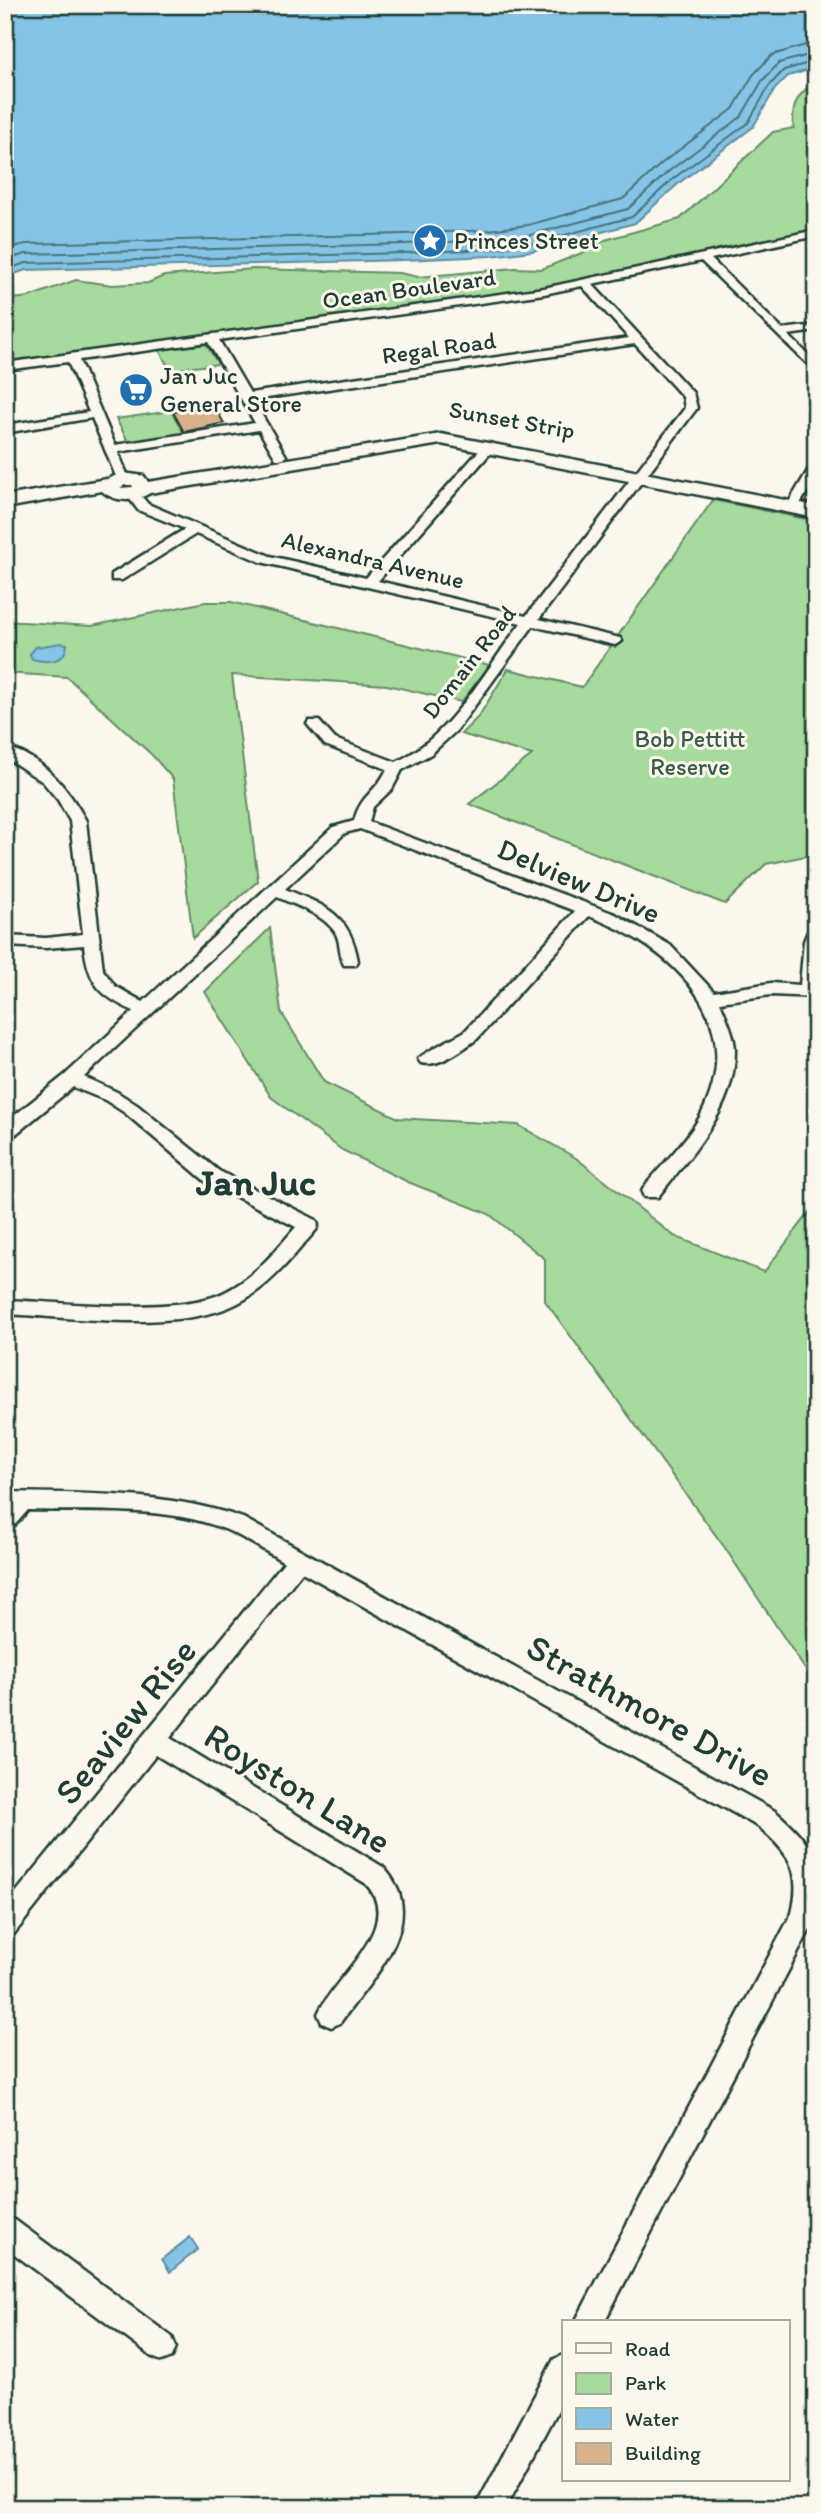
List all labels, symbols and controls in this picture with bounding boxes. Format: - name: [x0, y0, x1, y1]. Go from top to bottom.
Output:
- place icon: Princes Street: [411, 222, 449, 260]
- place label: Princes Street: [454, 226, 599, 255]
- street label: Ocean Boulevard: [320, 262, 497, 315]
- street label: Regal Road: [380, 325, 498, 370]
- place label: Jan Juc General Store: [160, 361, 302, 418]
- supermarket icon: Jan Juc General Store: [117, 371, 155, 409]
- street label: Sunset Strip: [447, 394, 577, 445]
- street label: Alexandra Avenue: [279, 524, 467, 595]
- street label: Domain Road: [415, 599, 522, 724]
- park label: Bob Pettitt Reserve: [634, 724, 746, 781]
- street label: Delview Drive: [492, 830, 666, 931]
- district label: Jan Juc: [195, 1160, 316, 1204]
- street label: Strathmore Drive: [519, 1624, 781, 1796]
- street label: Seaview Rise: [45, 1629, 205, 1813]
- street label: Royston Lane: [196, 1713, 400, 1863]
- legend: [562, 2320, 790, 2482]
- text: Road: [625, 2336, 671, 2361]
- text: Park: [625, 2370, 667, 2395]
- text: Water: [625, 2406, 679, 2431]
- text: Building: [625, 2440, 701, 2465]

